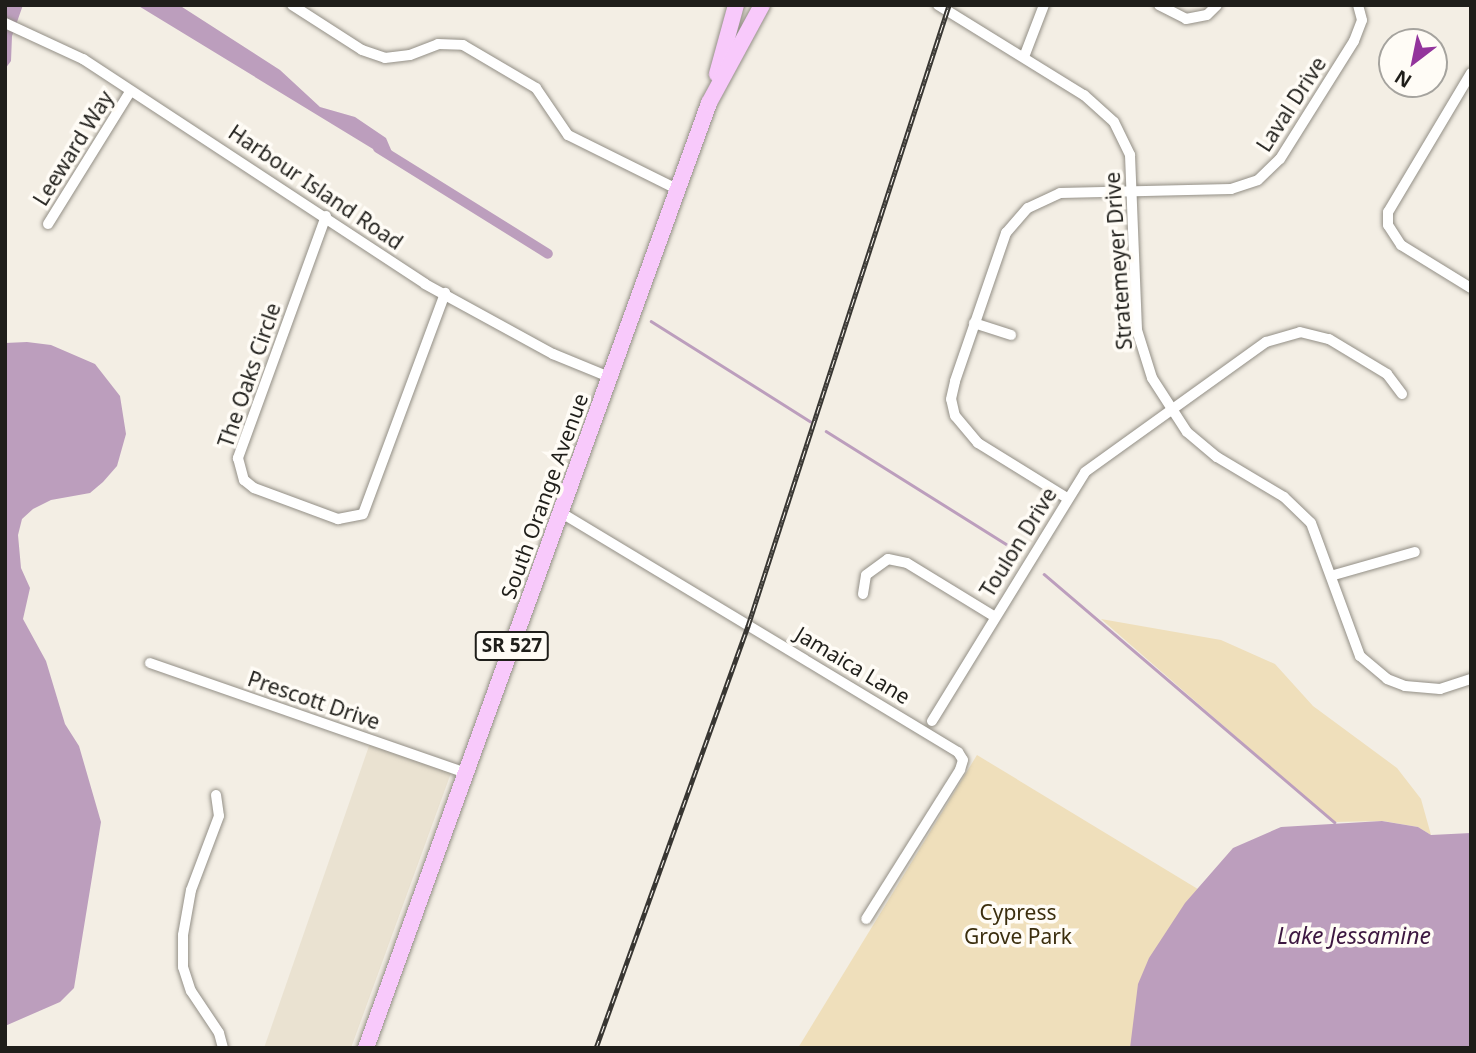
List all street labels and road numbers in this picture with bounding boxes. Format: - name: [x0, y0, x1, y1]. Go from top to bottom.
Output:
- street label: Laval Drive: [1251, 52, 1331, 156]
- street label: Leeward Way: [28, 86, 118, 210]
- street label: Harbour Island Road: [224, 119, 408, 255]
- street label: Stratemeyer Drive: [1099, 171, 1137, 351]
- street label: The Oaks Circle: [212, 299, 286, 451]
- street label: South Orange Avenue: [495, 390, 593, 602]
- street label: Toulon Drive: [974, 483, 1062, 601]
- street label: Jamaica Lane: [791, 621, 915, 709]
- road number: SR 527: [474, 631, 550, 662]
- street label: Prescott Drive: [245, 666, 383, 734]

